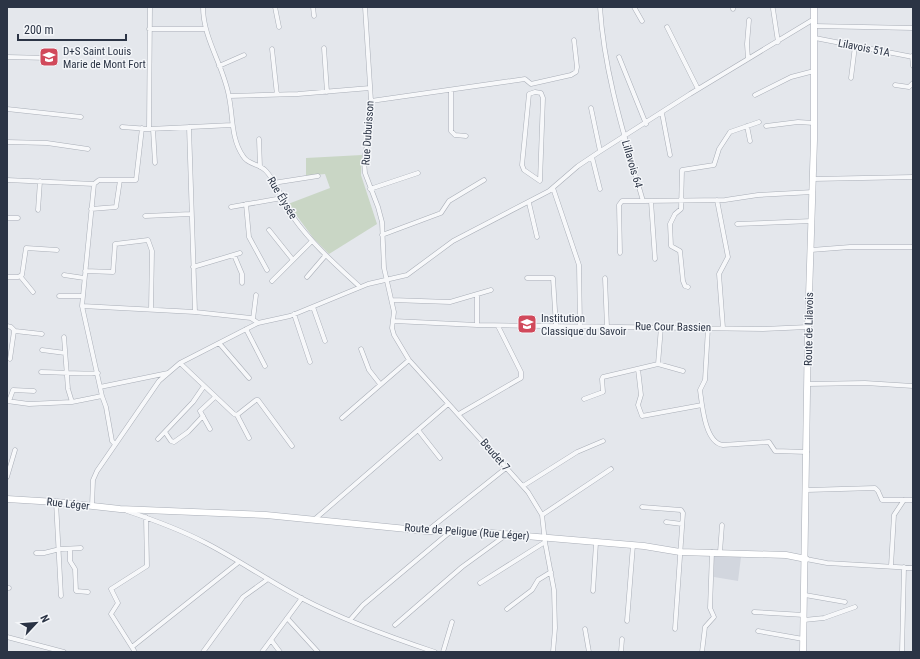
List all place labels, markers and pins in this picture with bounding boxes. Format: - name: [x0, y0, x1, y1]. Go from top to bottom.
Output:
- place label: D+S Saint Louis Marie de Mont Fort: [63, 45, 146, 71]
- school or university icon: D+S Saint Louis Marie de Mont Fort: [38, 46, 60, 68]
- place label: Institution Classique du Savoir: [541, 312, 627, 338]
- school or university icon: Institution Classique du Savoir: [516, 313, 538, 335]

